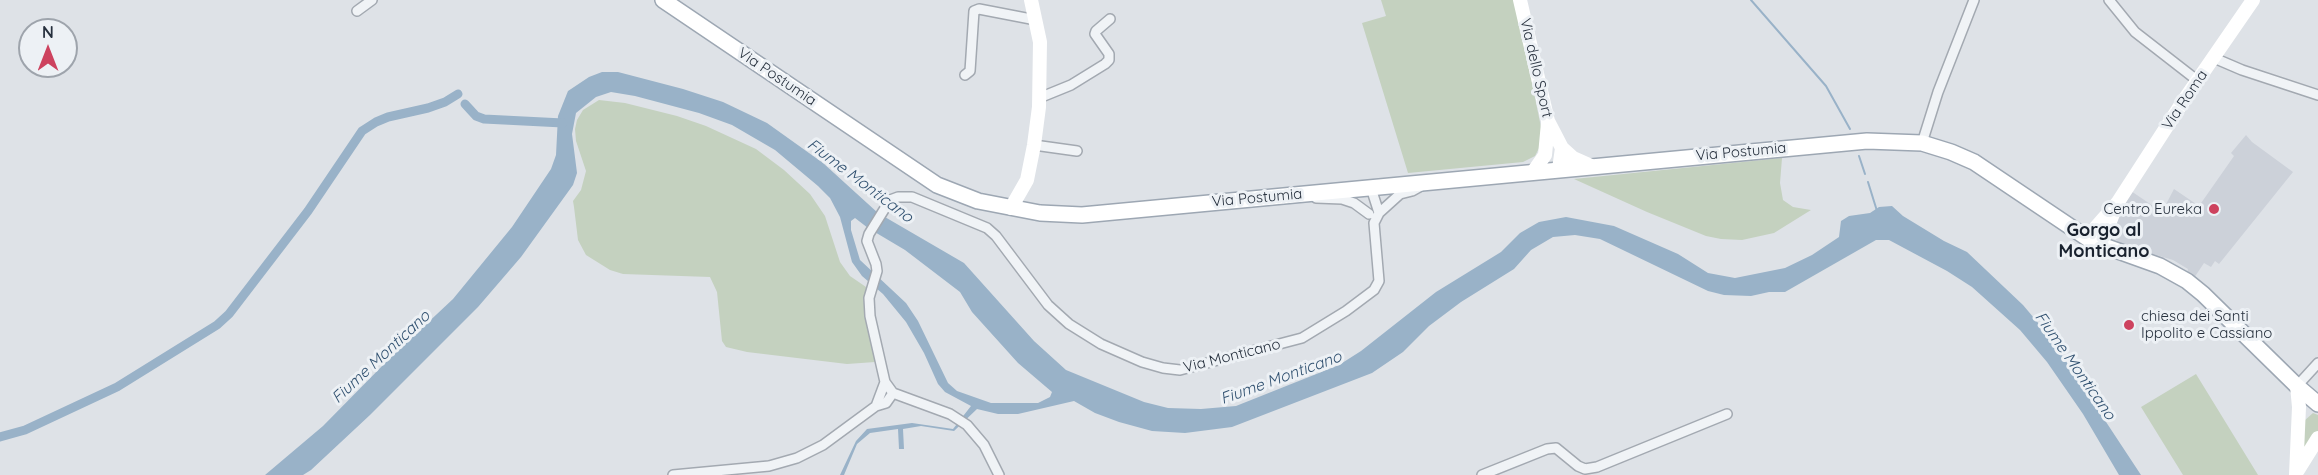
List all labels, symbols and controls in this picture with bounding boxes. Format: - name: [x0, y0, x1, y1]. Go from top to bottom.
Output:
- street label: Via dello Sport: [1516, 17, 1556, 119]
- north arrow: [18, 18, 78, 78]
- text: N: [42, 22, 54, 42]
- street label: Via Postumia: [734, 44, 820, 110]
- street label: Via Roma: [2158, 67, 2212, 133]
- water label: Fiume Monticano: [803, 135, 917, 227]
- street label: Via Postumia: [1695, 139, 1787, 165]
- street label: Via Postumia: [1211, 185, 1303, 211]
- place label: Centro Eureka: [2103, 200, 2202, 218]
- marker: Centro Eureka: [2207, 202, 2221, 216]
- district label: Gorgo al Monticano: [2059, 220, 2149, 262]
- water label: Fiume Monticano: [328, 307, 434, 407]
- place label: chiesa dei Santi Ippolito e Cassiano: [2141, 307, 2272, 342]
- water label: Fiume Monticano: [2031, 308, 2119, 424]
- marker: chiesa dei Santi Ippolito e Cassiano: [2122, 318, 2136, 332]
- street label: Via Monticano: [1182, 335, 1282, 377]
- water label: Fiume Monticano: [1218, 347, 1344, 409]

